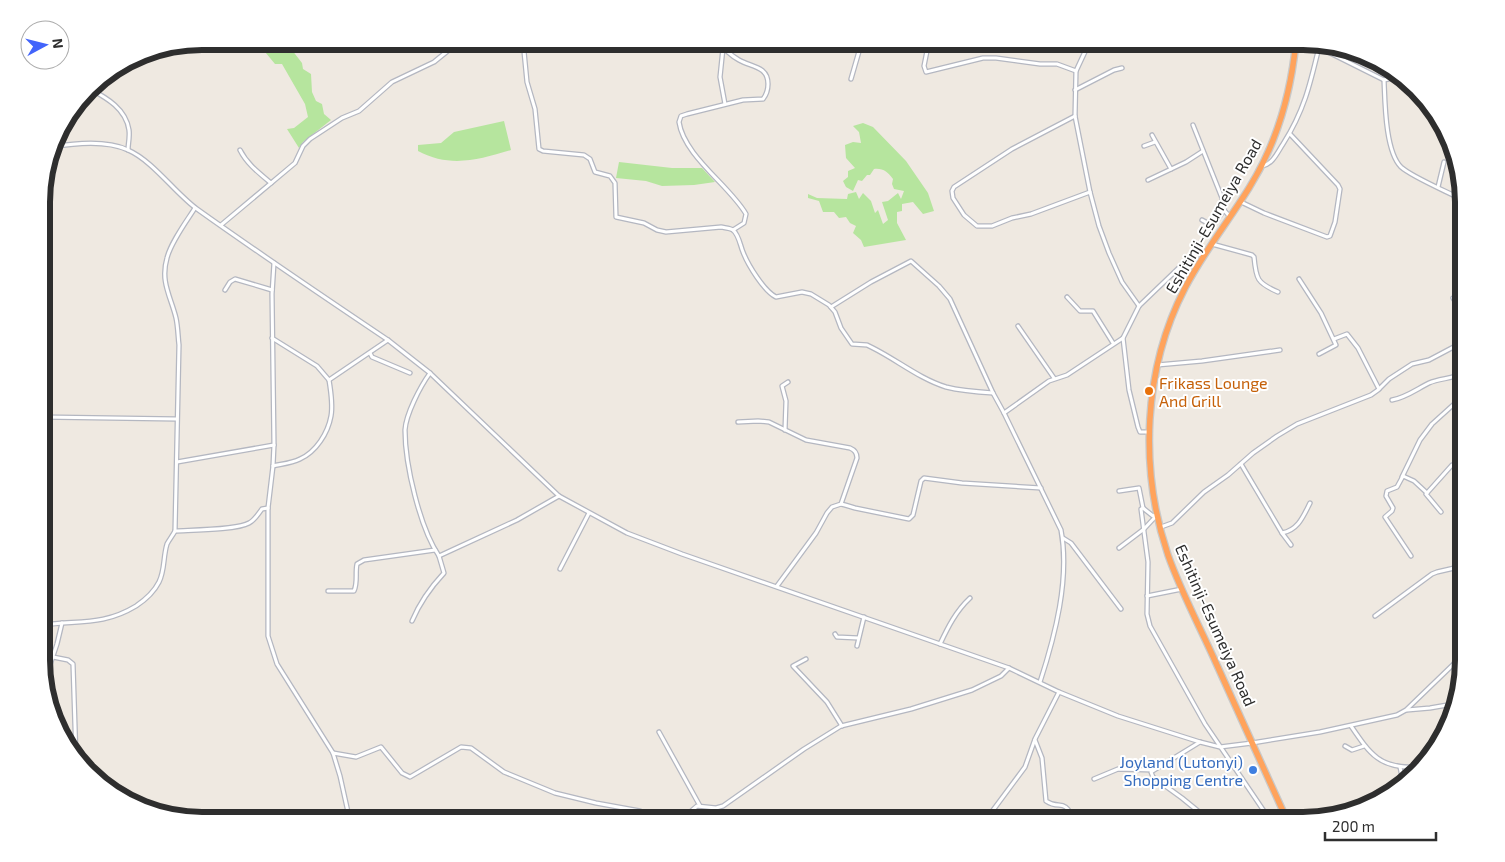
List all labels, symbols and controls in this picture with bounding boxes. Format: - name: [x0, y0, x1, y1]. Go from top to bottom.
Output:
- north arrow: [20, 20, 70, 70]
- text: N: [49, 37, 67, 49]
- street label: Eshitinji-Esumeiya Road: [1161, 135, 1266, 297]
- place label: Frikass Lounge And Grill: [1159, 373, 1268, 410]
- marker: Frikass Lounge And Grill: [1143, 385, 1155, 397]
- street label: Eshitinji-Esumeiya Road: [1171, 541, 1260, 709]
- place label: Joyland (Lutonyi) Shopping Centre: [1119, 752, 1243, 789]
- marker: Joyland (Lutonyi) Shopping Centre: [1247, 764, 1259, 776]
- scale bar: [1325, 810, 1436, 842]
- text: 200 m: [1332, 817, 1375, 835]

